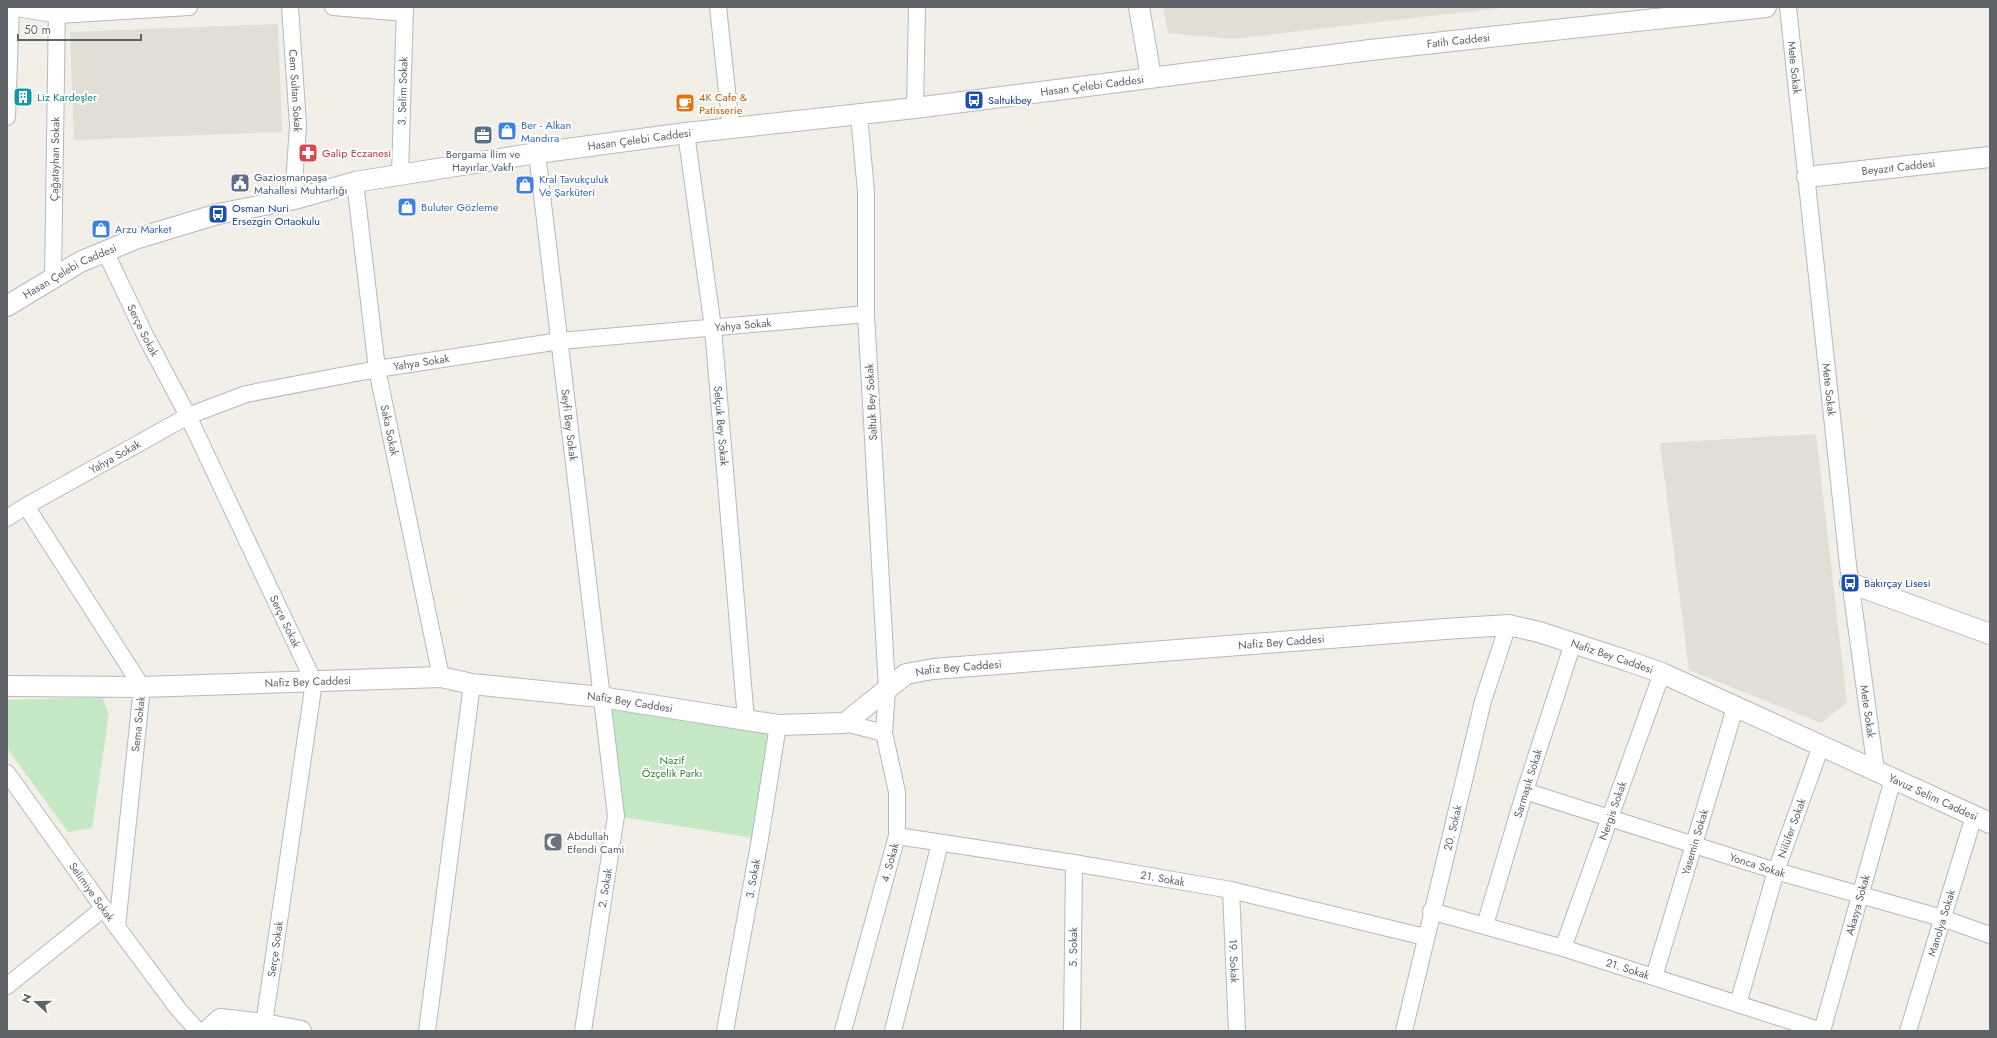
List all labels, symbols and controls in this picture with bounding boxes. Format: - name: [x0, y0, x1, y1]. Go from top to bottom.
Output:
- scale bar: [18, 16, 141, 42]
- text: 50 m: [24, 21, 51, 39]
- street label: Fatih Caddesi: [1426, 29, 1491, 52]
- street label: Mete Sokak: [1784, 40, 1805, 95]
- street label: Cem Sultan Sokak: [285, 49, 306, 133]
- street label: 3. Selim Sokak: [393, 56, 412, 126]
- street label: Hasan Çelebi Caddesi: [1039, 71, 1145, 100]
- building icon: Liz Kardeşler: [12, 86, 34, 108]
- place label: Liz Kardeşler: [37, 89, 97, 105]
- place label: 4K Cafe & Patisserie: [699, 89, 748, 118]
- bus stop icon: Saltukbey: [963, 89, 985, 111]
- cafe icon: 4K Cafe & Patisserie: [674, 92, 696, 114]
- place label: Saltukbey: [988, 92, 1032, 108]
- street label: Çağatayhan Sokak: [46, 117, 63, 201]
- place label: Ber - Alkan Mandıra: [521, 117, 571, 146]
- shop icon: Ber - Alkan Mandıra: [496, 120, 518, 142]
- office icon: Bergama İlim ve Hayırlar Vakfı: [472, 124, 494, 146]
- street label: Hasan Çelebi Caddesi: [587, 124, 692, 154]
- pharmacy icon: Galip Eczanesi: [297, 142, 319, 164]
- place label: Galip Eczanesi: [322, 145, 391, 161]
- place label: Bergama İlim ve Hayırlar Vakfı: [446, 146, 521, 175]
- street label: Beyazıt Caddesi: [1861, 155, 1936, 179]
- place label: Gaziosmanpaşa Mahallesi Muhtarlığı: [254, 169, 347, 198]
- place label: Kral Tavukçuluk Ve Şarküteri: [539, 171, 609, 200]
- public building icon: Gaziosmanpaşa Mahallesi Muhtarlığı: [229, 172, 251, 194]
- shop icon: Kral Tavukçuluk Ve Şarküteri: [514, 174, 536, 196]
- shop icon: Buluter Gözleme: [396, 196, 418, 218]
- place label: Buluter Gözleme: [421, 199, 499, 215]
- place label: Osman Nuri Ersezgin Ortaokulu: [232, 200, 320, 229]
- bus stop icon: Osman Nuri Ersezgin Ortaokulu: [207, 203, 229, 225]
- shop icon: Arzu Market: [90, 218, 112, 240]
- place label: Arzu Market: [115, 221, 172, 237]
- street label: Hasan Çelebi Caddesi: [20, 240, 119, 303]
- street label: Serçe Sokak: [123, 301, 163, 359]
- street label: Yahya Sokak: [714, 314, 772, 335]
- street label: Yahya Sokak: [392, 350, 451, 374]
- street label: Mete Sokak: [1818, 362, 1840, 417]
- street label: Saltuk Bey Sokak: [861, 363, 881, 441]
- street label: Selçuk Bey Sokak: [710, 385, 733, 467]
- street label: Seyfi Bey Sokak: [557, 388, 582, 462]
- street label: Saka Sokak: [377, 403, 403, 458]
- street label: Yahya Sokak: [86, 436, 144, 477]
- bus stop icon: Bakırçay Lisesi: [1839, 572, 1861, 594]
- place label: Bakırçay Lisesi: [1864, 575, 1931, 591]
- street label: Serçe Sokak: [266, 592, 305, 651]
- street label: Nafiz Bey Caddesi: [1238, 630, 1325, 653]
- street label: Nafiz Bey Caddesi: [1569, 635, 1656, 677]
- street label: Nafiz Bey Caddesi: [914, 656, 1002, 680]
- street label: Nafiz Bey Caddesi: [264, 672, 351, 691]
- street label: Mete Sokak: [1856, 684, 1879, 739]
- street label: Nafiz Bey Caddesi: [586, 688, 674, 716]
- street label: Sema Sokak: [127, 695, 149, 753]
- street label: Sarmaşık Sokak: [1509, 747, 1546, 820]
- park label: Nazif Özçelik Parkı: [642, 752, 702, 781]
- street label: Yavuz Selim Caddesi: [1886, 770, 1981, 825]
- street label: Nergis Sokak: [1594, 779, 1630, 842]
- street label: Nilüfer Sokak: [1773, 796, 1810, 860]
- street label: 20. Sokak: [1439, 803, 1466, 852]
- street label: Yasemin Sokak: [1677, 807, 1712, 877]
- place label: Abdullah Efendi Cami: [567, 828, 624, 857]
- mosque icon: Abdullah Efendi Cami: [542, 831, 564, 853]
- street label: 4. Sokak: [877, 841, 903, 884]
- street label: Yonca Sokak: [1728, 849, 1787, 881]
- street label: 3. Sokak: [741, 857, 764, 899]
- street label: Selimiye Sokak: [65, 859, 119, 925]
- street label: 2. Sokak: [594, 867, 616, 909]
- street label: 21. Sokak: [1139, 867, 1186, 890]
- street label: Akasya Sokak: [1841, 873, 1874, 937]
- street label: Manolya Sokak: [1923, 887, 1959, 958]
- street label: Serçe Sokak: [263, 920, 287, 978]
- street label: 5. Sokak: [1065, 927, 1081, 967]
- street label: 19. Sokak: [1225, 939, 1243, 984]
- street label: 21. Sokak: [1604, 954, 1652, 983]
- north arrow: [16, 982, 56, 1022]
- text: N: [18, 991, 36, 1005]

